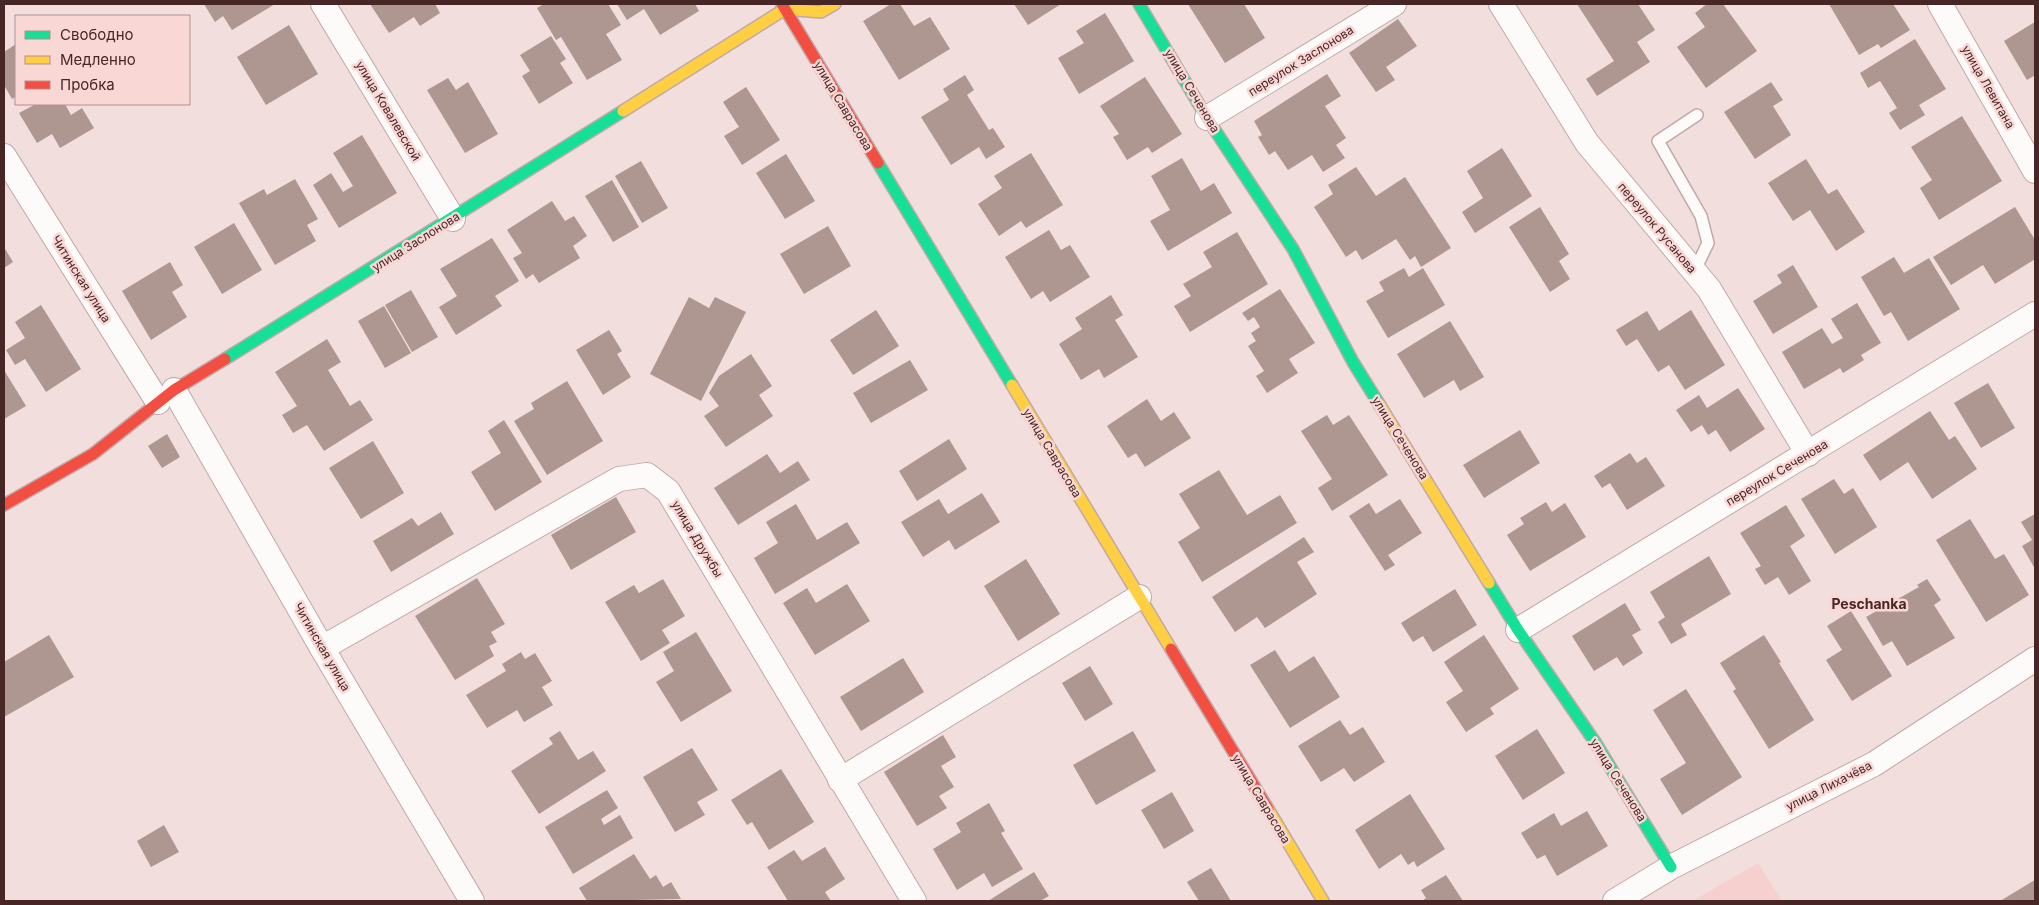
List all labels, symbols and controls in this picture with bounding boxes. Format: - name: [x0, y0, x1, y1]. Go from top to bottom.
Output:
- legend: [15, 15, 190, 105]
- street label: переулок Заслонова: [1245, 22, 1356, 99]
- text: Свободно: [60, 25, 134, 44]
- street label: улица Левитана: [1959, 43, 2018, 131]
- street label: улица Сеченова: [1162, 46, 1223, 135]
- text: Медленно: [60, 50, 136, 69]
- street label: улица Ковалевской: [353, 58, 424, 163]
- street label: улица Саврасова: [811, 58, 876, 153]
- text: Пробка: [60, 75, 115, 94]
- street label: переулок Русанова: [1615, 179, 1700, 276]
- street label: улица Заслонова: [369, 209, 462, 275]
- street label: Читинская улица: [49, 232, 114, 325]
- street label: улица Сеченова: [1369, 393, 1432, 482]
- street label: улица Саврасова: [1020, 405, 1085, 500]
- street label: переулок Сеченова: [1723, 436, 1830, 509]
- street label: улица Дружбы: [669, 498, 726, 580]
- district label: Peschanka: [1831, 595, 1907, 612]
- street label: Читинская улица: [291, 600, 354, 694]
- street label: улица Сеченова: [1587, 735, 1650, 824]
- street label: улица Саврасова: [1229, 751, 1294, 846]
- street label: улица Лихачёва: [1783, 757, 1874, 814]

